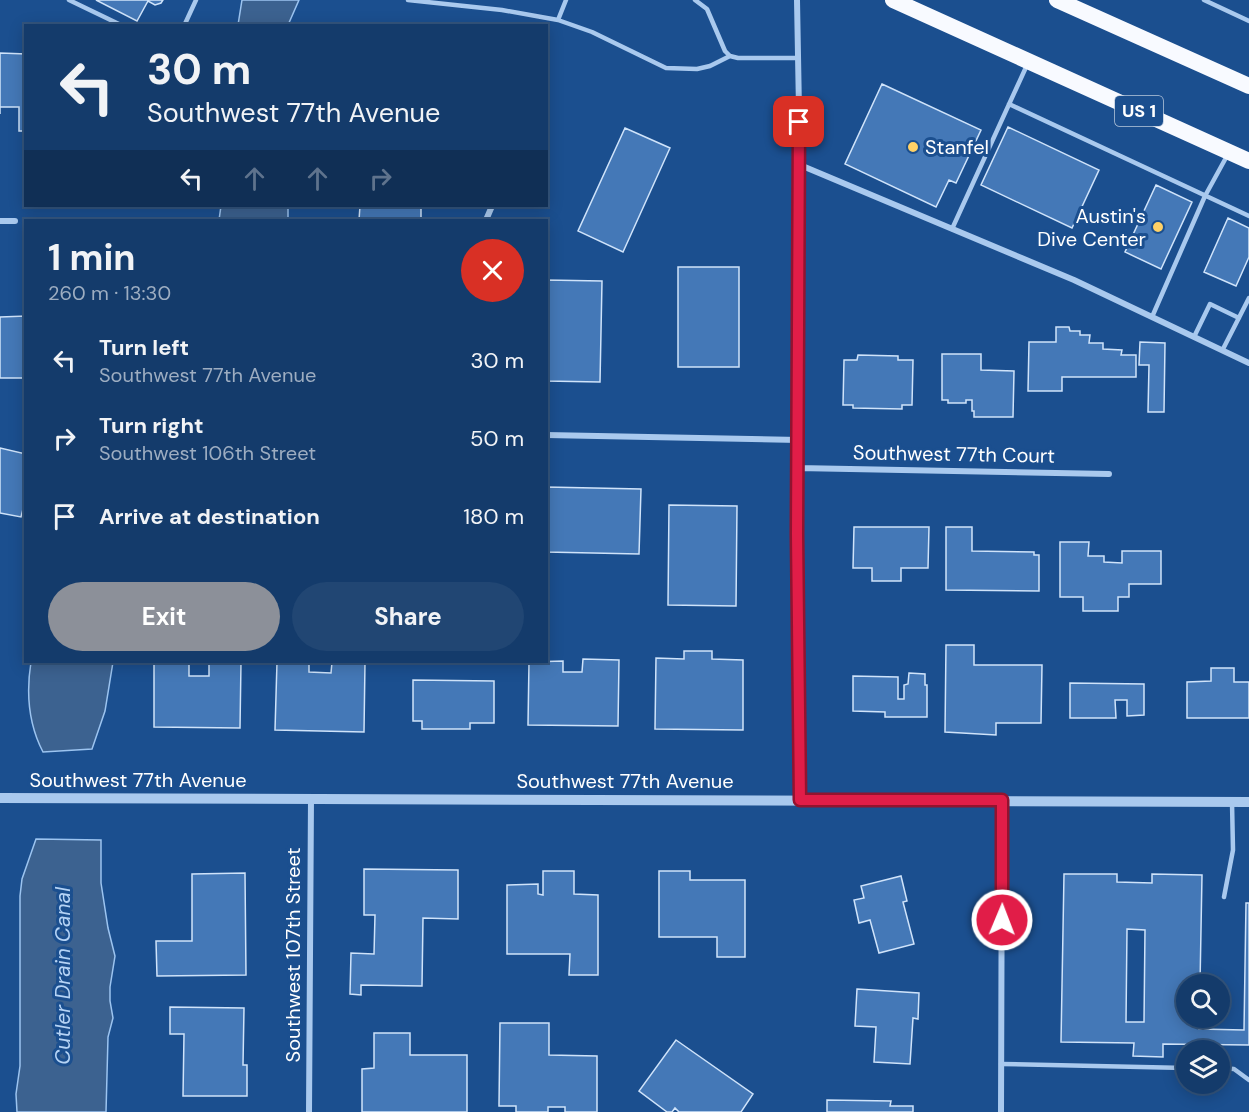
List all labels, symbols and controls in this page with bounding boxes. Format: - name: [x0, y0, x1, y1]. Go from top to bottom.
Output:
- text: 30 m: [147, 42, 251, 97]
- icon: left: [48, 48, 126, 126]
- text: Southwest 77th Avenue: [147, 95, 440, 130]
- pin: [773, 96, 824, 147]
- road number: US 1: [1115, 96, 1163, 126]
- icon: arrive: [782, 105, 815, 138]
- place label: Stanfel: [925, 134, 989, 160]
- marker: Stanfel: [906, 140, 920, 154]
- icon: left: [175, 162, 208, 195]
- icon: ahead: [238, 162, 271, 195]
- icon: ahead: [301, 162, 334, 195]
- icon: right: [364, 162, 397, 195]
- place label: Austin's Dive Center: [1037, 203, 1146, 252]
- marker: Austin's Dive Center: [1151, 220, 1165, 234]
- text: 1 min: [48, 234, 136, 281]
- button: close: [461, 239, 524, 302]
- text: 260 m · 13:30: [48, 280, 171, 306]
- text: Turn left: [99, 333, 189, 362]
- icon: left: [48, 344, 81, 377]
- text: 30 m: [470, 346, 524, 375]
- text: Southwest 77th Avenue: [99, 362, 316, 388]
- text: Turn right: [99, 411, 204, 440]
- icon: right: [48, 422, 81, 455]
- text: 50 m: [470, 424, 524, 453]
- street label: Southwest 77th Court: [853, 439, 1055, 469]
- text: Southwest 106th Street: [99, 440, 316, 466]
- icon: arrive: [48, 500, 81, 533]
- text: Arrive at destination: [99, 502, 320, 531]
- text: 180 m: [463, 502, 524, 531]
- button: Exit: [48, 582, 280, 651]
- button: Share: [292, 582, 524, 651]
- street label: Southwest 77th Avenue: [29, 767, 247, 793]
- street label: Southwest 77th Avenue: [516, 768, 734, 794]
- street label: Southwest 107th Street: [280, 847, 306, 1062]
- water label: Cutler Drain Canal: [49, 887, 77, 1065]
- position arrow: [970, 888, 1034, 952]
- map controls: [1176, 974, 1230, 1094]
- button: search: [1176, 974, 1230, 1028]
- button: layers: [1176, 1040, 1230, 1094]

